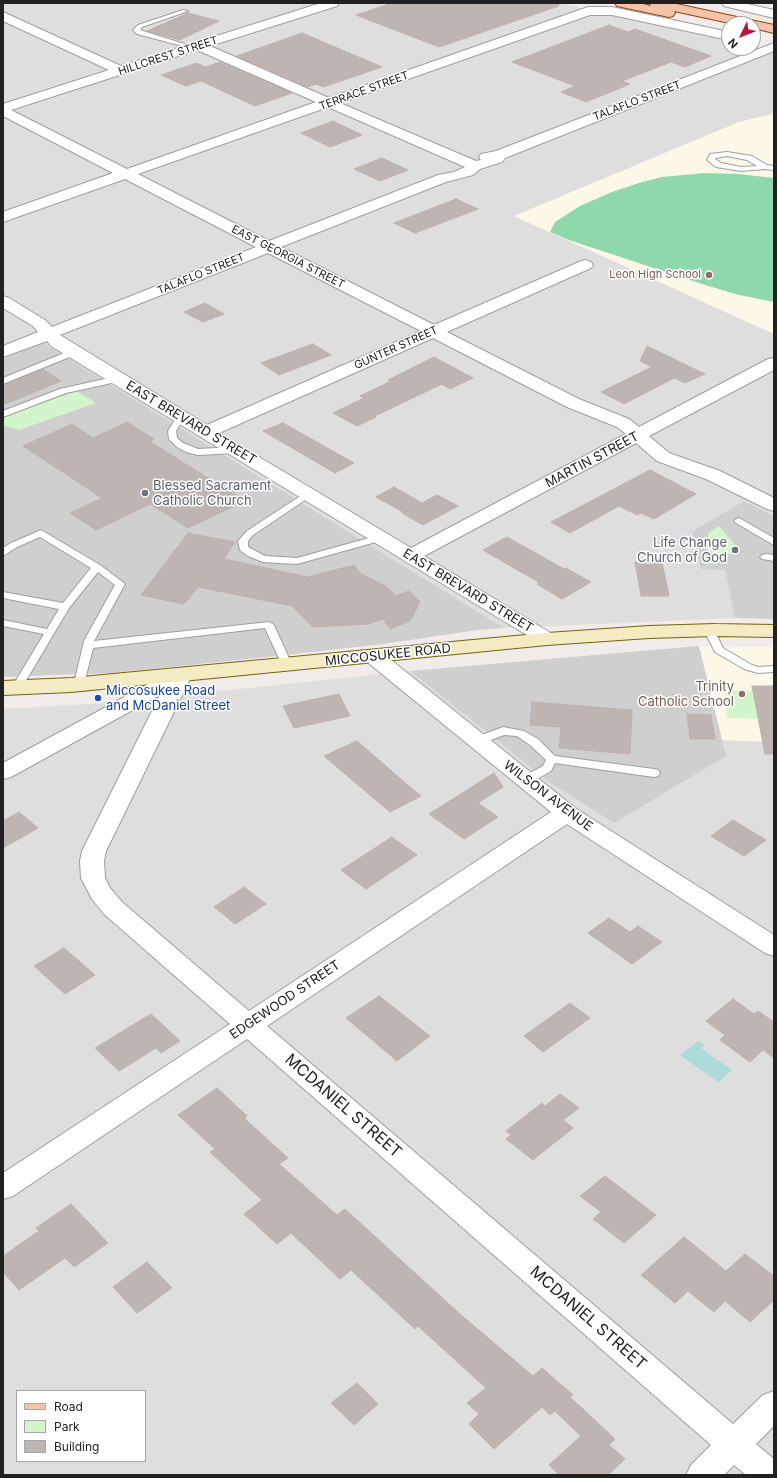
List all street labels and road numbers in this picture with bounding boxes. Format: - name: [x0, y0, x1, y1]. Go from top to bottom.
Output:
- street label: HILLCREST STREET: [117, 34, 219, 78]
- street label: TERRACE STREET: [317, 69, 411, 113]
- street label: TALAFLO STREET: [591, 78, 683, 124]
- street label: EAST GEORGIA STREET: [229, 223, 347, 291]
- street label: TALAFLO STREET: [155, 250, 247, 298]
- street label: GUNTER STREET: [352, 324, 440, 372]
- street label: EAST BREVARD STREET: [123, 378, 259, 468]
- street label: MARTIN STREET: [543, 429, 641, 491]
- street label: EAST BREVARD STREET: [400, 546, 536, 636]
- street label: MICCOSUKEE ROAD: [324, 641, 452, 669]
- street label: WILSON AVENUE: [500, 757, 596, 835]
- street label: EDGEWOOD STREET: [227, 957, 343, 1043]
- street label: MCDANIEL STREET: [281, 1050, 405, 1162]
- street label: MCDANIEL STREET: [526, 1262, 650, 1374]

